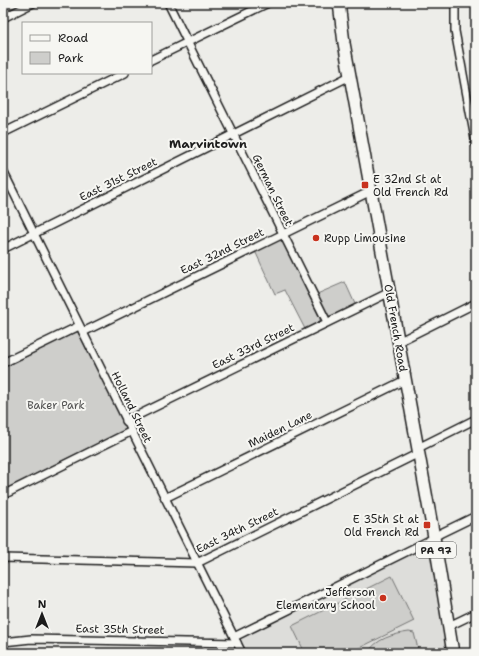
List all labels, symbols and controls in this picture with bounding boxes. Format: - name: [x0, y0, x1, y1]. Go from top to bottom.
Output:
- legend: [22, 22, 152, 74]
- text: Road: [58, 30, 89, 46]
- text: Park: [58, 50, 84, 66]
- district label: Marvintown: [169, 136, 247, 152]
- street label: German Street: [249, 152, 297, 229]
- street label: East 31st Street: [77, 154, 160, 205]
- place label: E 32nd St at Old French Rd: [373, 172, 448, 200]
- marker: E 32nd St at Old French Rd: [360, 180, 370, 190]
- street label: East 32nd Street: [178, 225, 267, 278]
- place label: Rupp Limousine: [324, 231, 406, 246]
- marker: Rupp Limousine: [311, 233, 321, 243]
- street label: Old French Road: [380, 283, 411, 373]
- street label: East 33rd Street: [210, 320, 297, 373]
- street label: Holland Street: [108, 369, 155, 446]
- park label: Baker Park: [27, 398, 85, 413]
- street label: Maiden Lane: [246, 407, 315, 451]
- street label: East 34th Street: [194, 504, 281, 557]
- place label: E 35th St at Old French Rd: [344, 512, 419, 540]
- marker: E 35th St at Old French Rd: [422, 520, 432, 530]
- road number: PA 97: [416, 542, 456, 558]
- place label: Jefferson Elementary School: [276, 585, 376, 613]
- marker: Jefferson Elementary School: [378, 593, 388, 603]
- north arrow: [22, 594, 62, 634]
- text: N: [38, 597, 47, 612]
- street label: East 35th Street: [75, 621, 165, 638]

